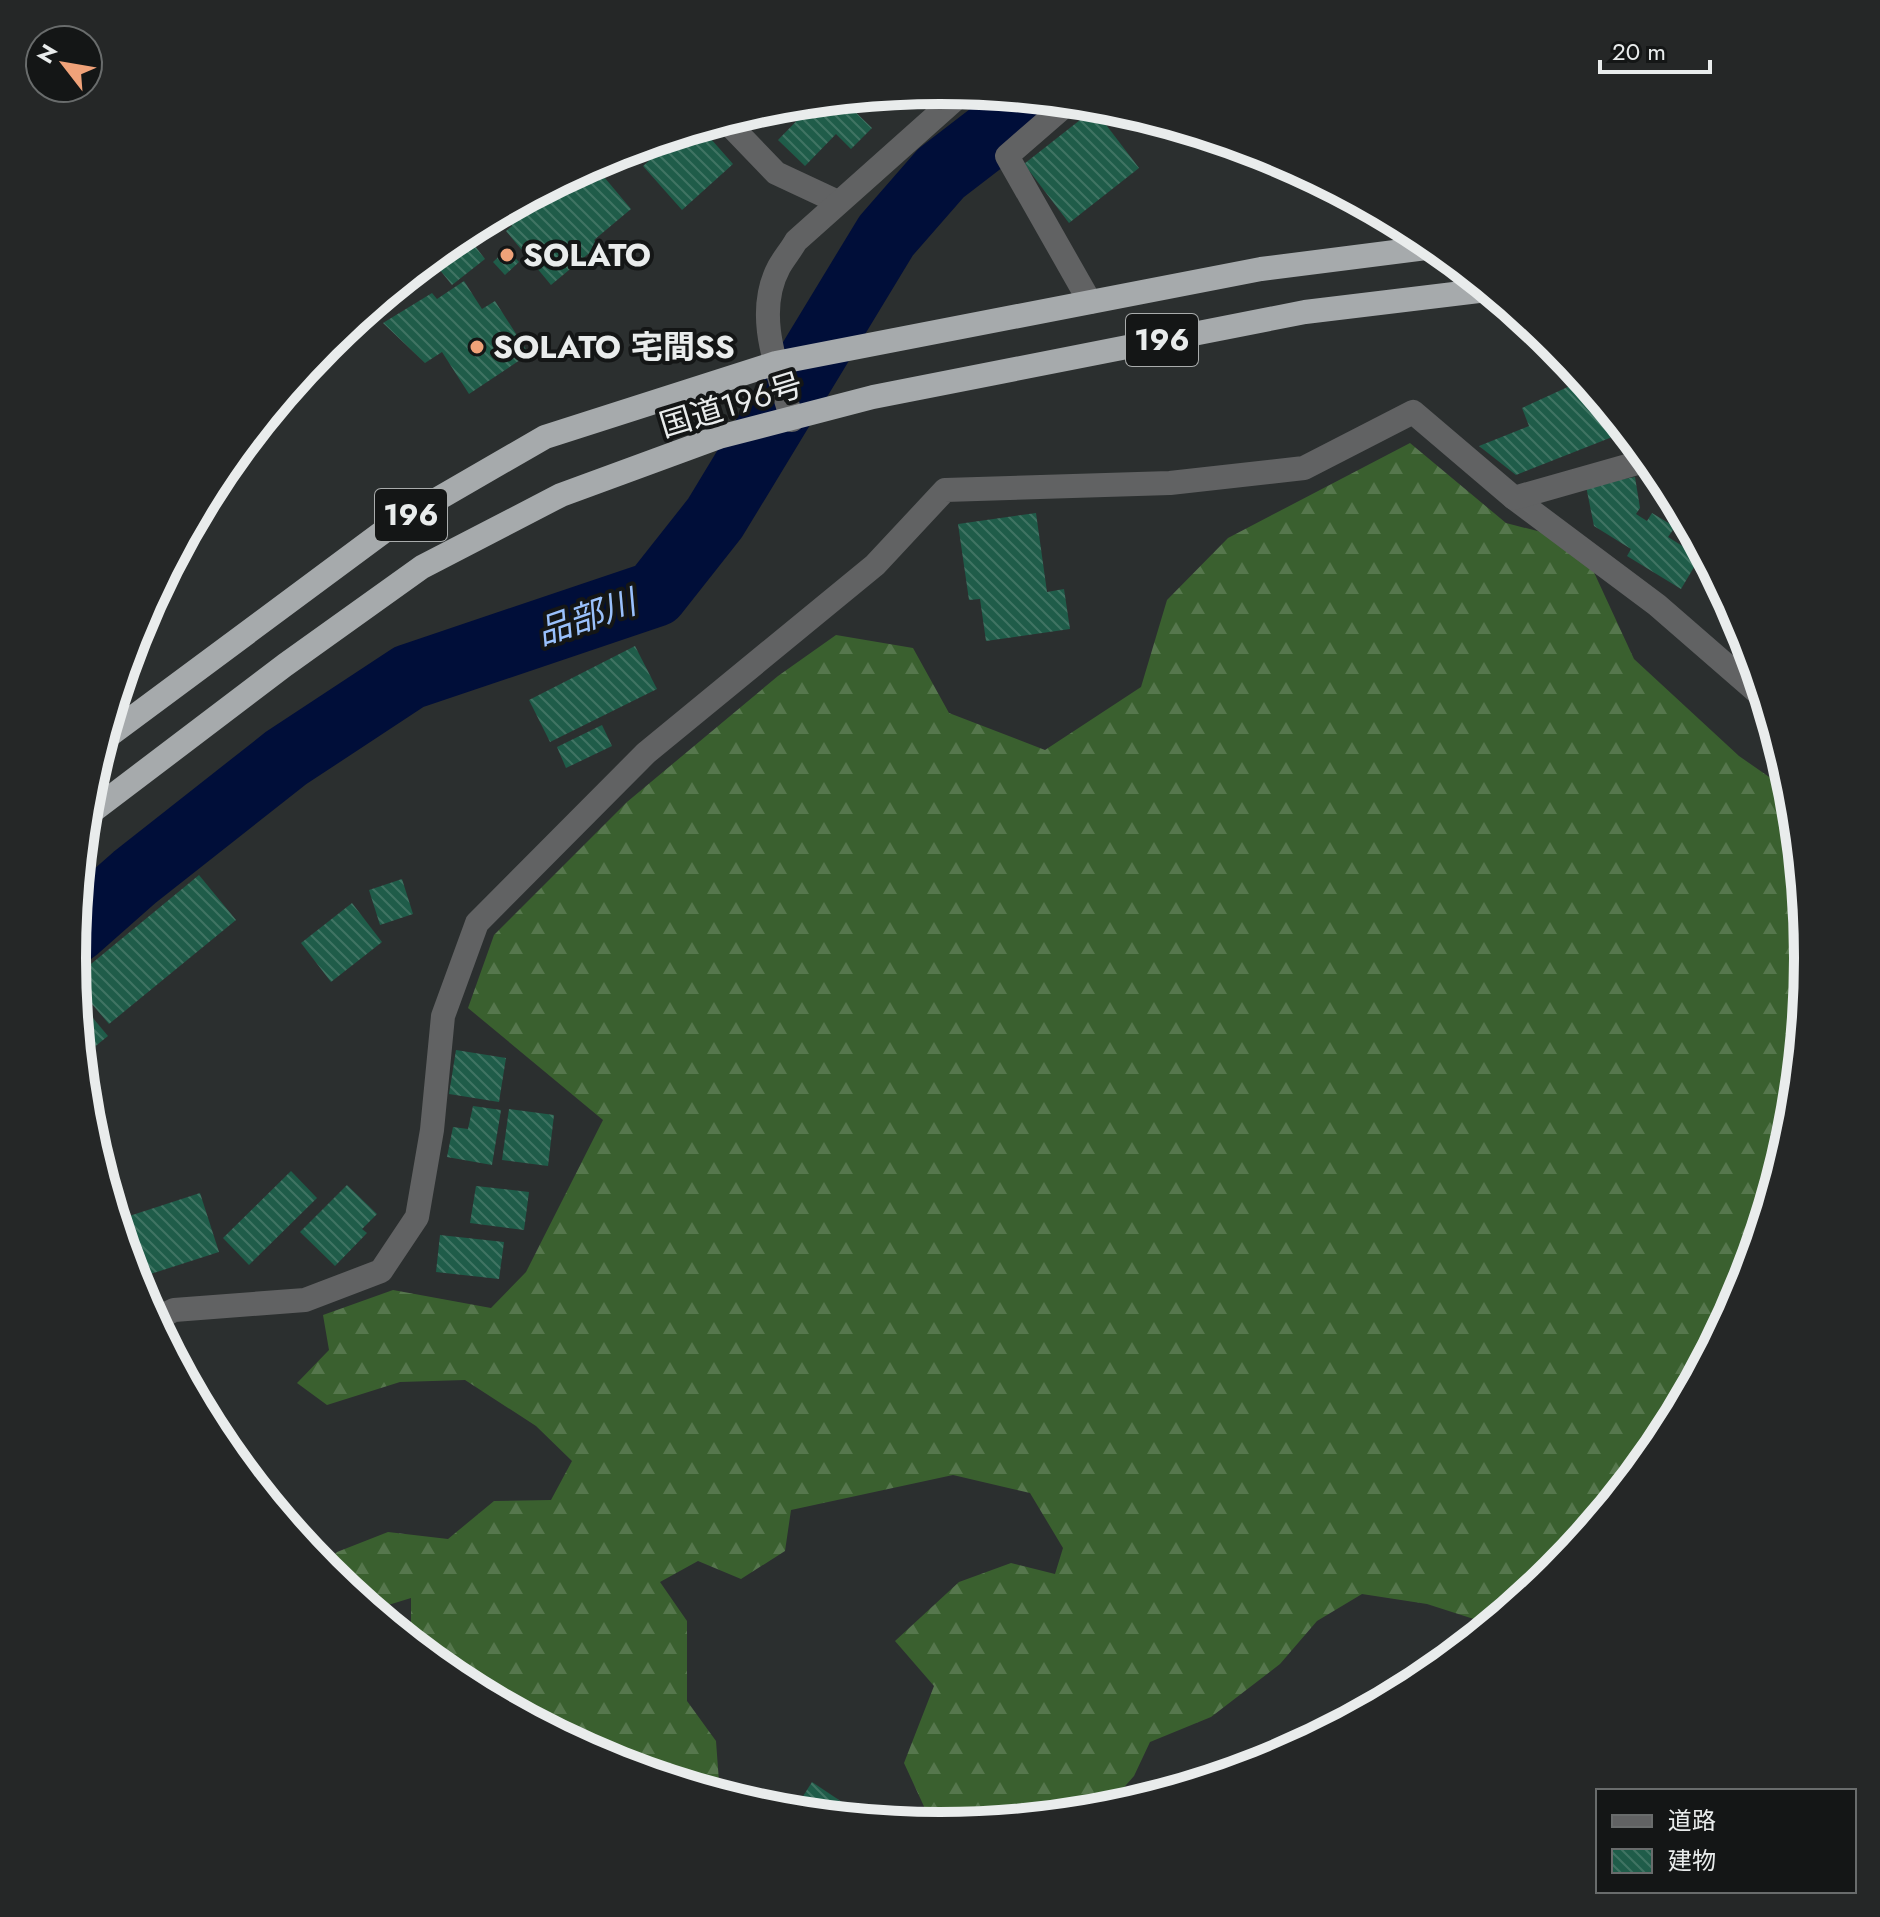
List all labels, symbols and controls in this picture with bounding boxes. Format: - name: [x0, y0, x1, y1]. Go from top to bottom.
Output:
- north arrow: [24, 24, 104, 104]
- scale bar: [1600, 24, 1710, 74]
- text: 20 m: [1612, 34, 1666, 69]
- text: N: [29, 38, 65, 69]
- place label: SOLATO: [523, 232, 651, 278]
- marker: SOLATO: [498, 246, 516, 264]
- road number: 196: [1126, 314, 1198, 366]
- place label: SOLATO 宅間SS: [493, 324, 735, 370]
- marker: SOLATO 宅間SS: [468, 338, 486, 356]
- street label: 国道196号: [654, 361, 808, 449]
- road number: 196: [375, 489, 447, 541]
- water label: 品部川: [530, 577, 645, 657]
- legend: [1596, 1789, 1856, 1893]
- text: 道路: [1668, 1803, 1716, 1838]
- text: 建物: [1668, 1843, 1716, 1878]

